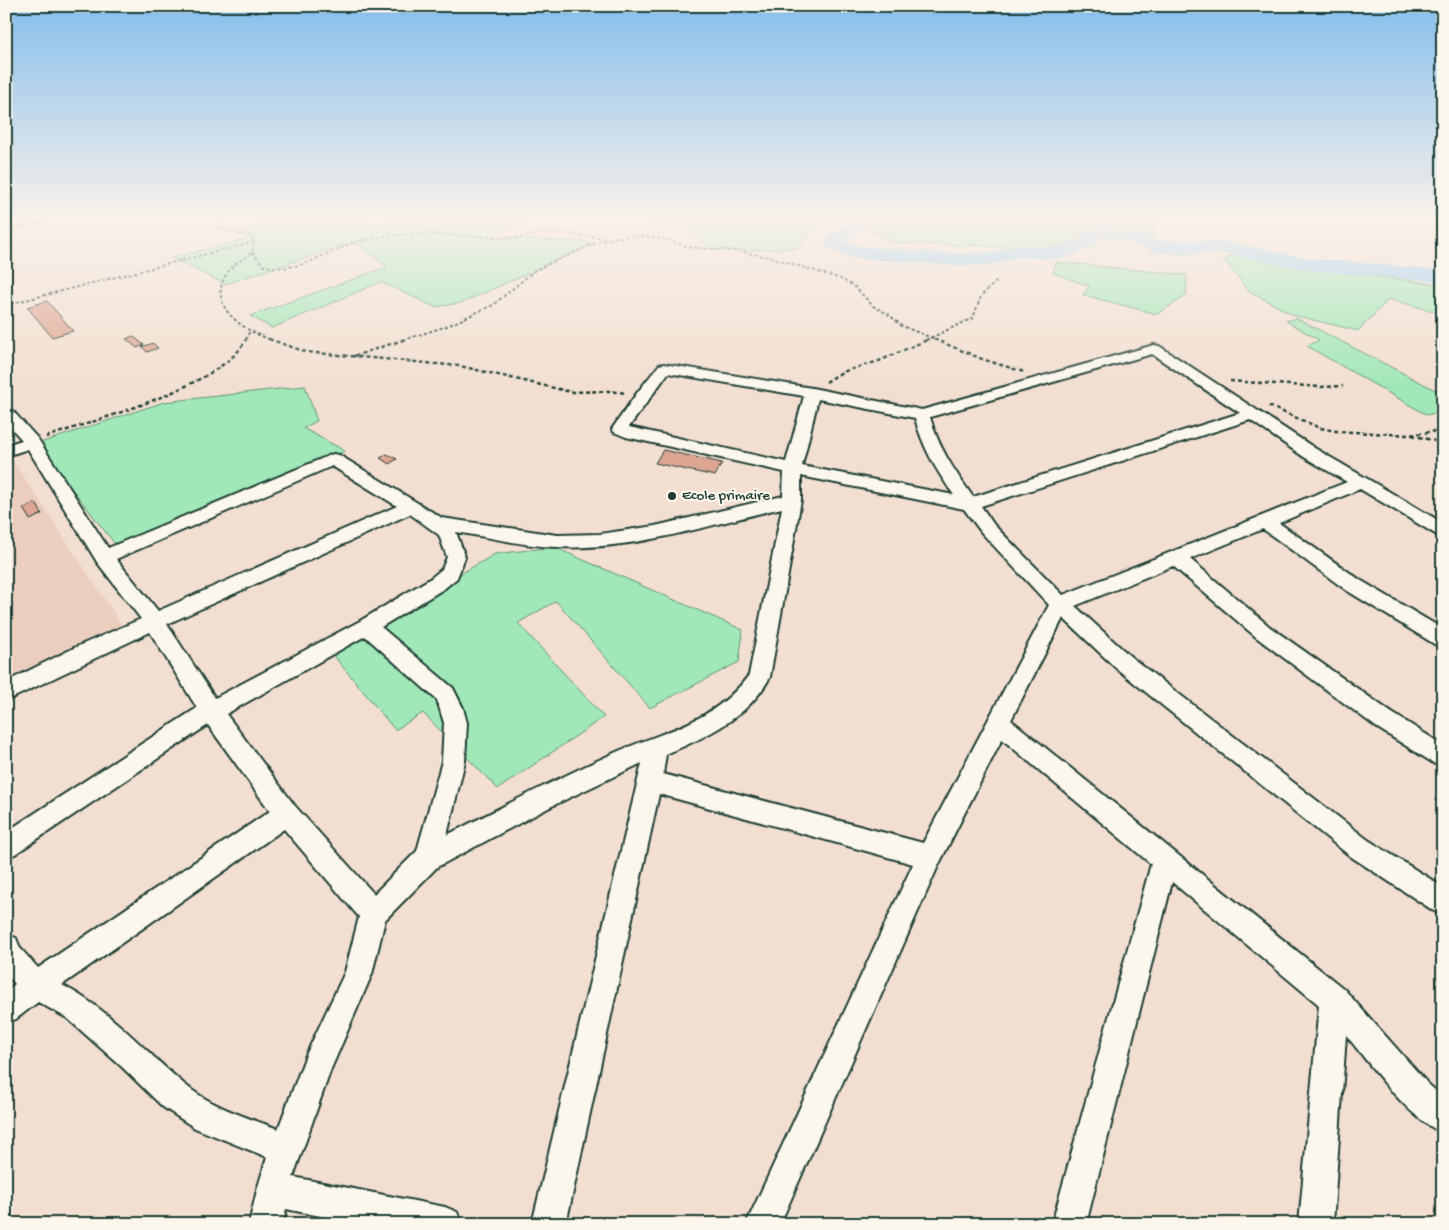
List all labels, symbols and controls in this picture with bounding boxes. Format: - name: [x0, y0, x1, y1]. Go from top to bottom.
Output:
- place label: Ecole primaire: [682, 487, 770, 505]
- marker: Ecole primaire: [666, 490, 678, 502]

